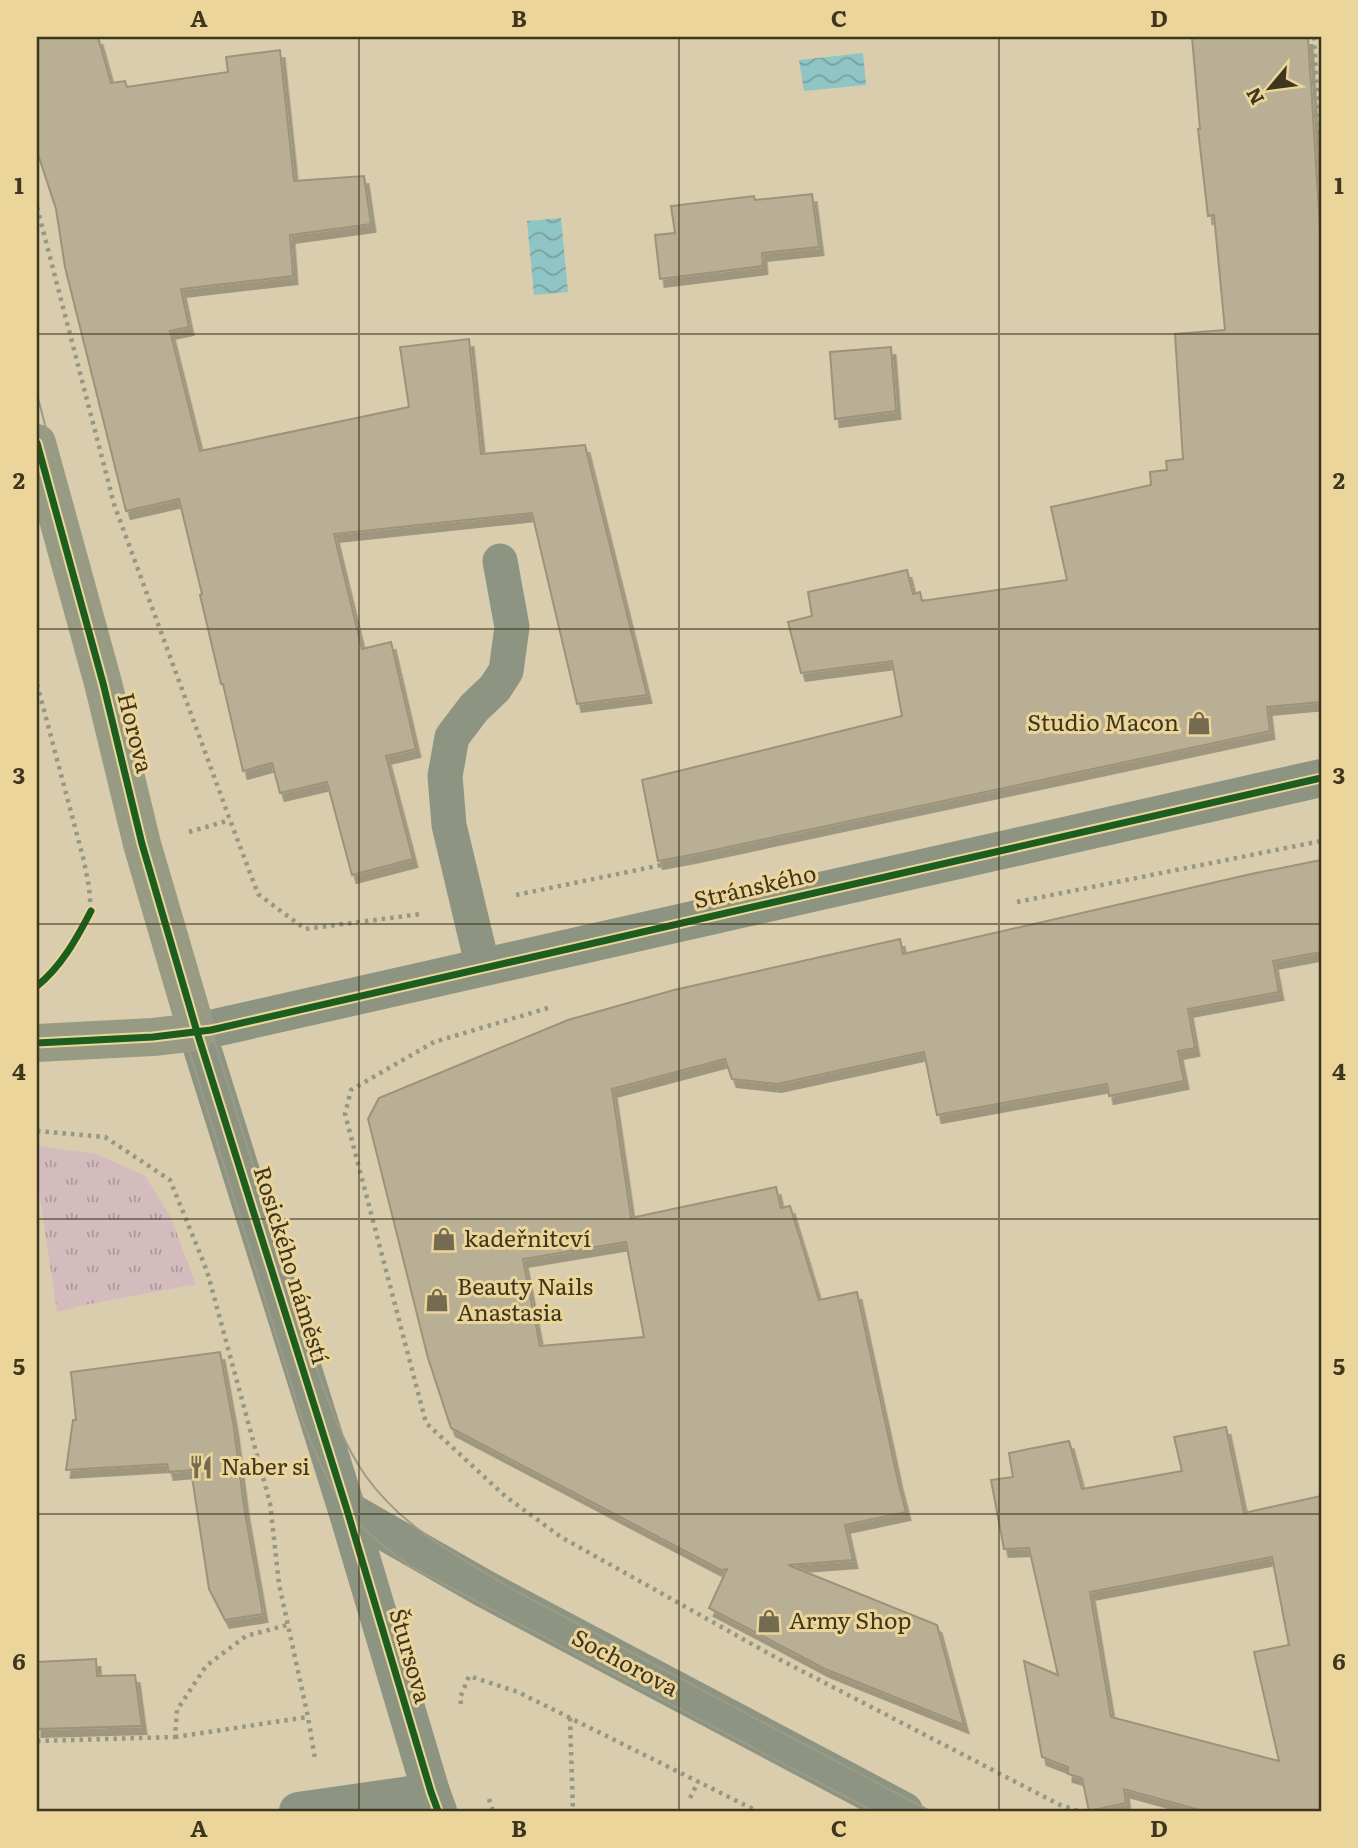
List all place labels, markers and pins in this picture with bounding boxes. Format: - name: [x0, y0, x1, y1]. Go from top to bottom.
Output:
- place label: Studio Macon: [1027, 704, 1179, 738]
- shop icon: Studio Macon: [1185, 709, 1213, 737]
- place label: kadeřnitcví: [464, 1220, 591, 1254]
- shop icon: kadeřnitcví: [430, 1225, 458, 1253]
- place label: Beauty Nails Anastasia: [457, 1268, 593, 1328]
- shop icon: Beauty Nails Anastasia: [423, 1286, 451, 1314]
- place label: Naber si: [221, 1448, 310, 1482]
- restaurant icon: Naber si: [187, 1453, 215, 1481]
- place label: Army Shop: [789, 1602, 912, 1636]
- shop icon: Army Shop: [755, 1607, 783, 1635]

